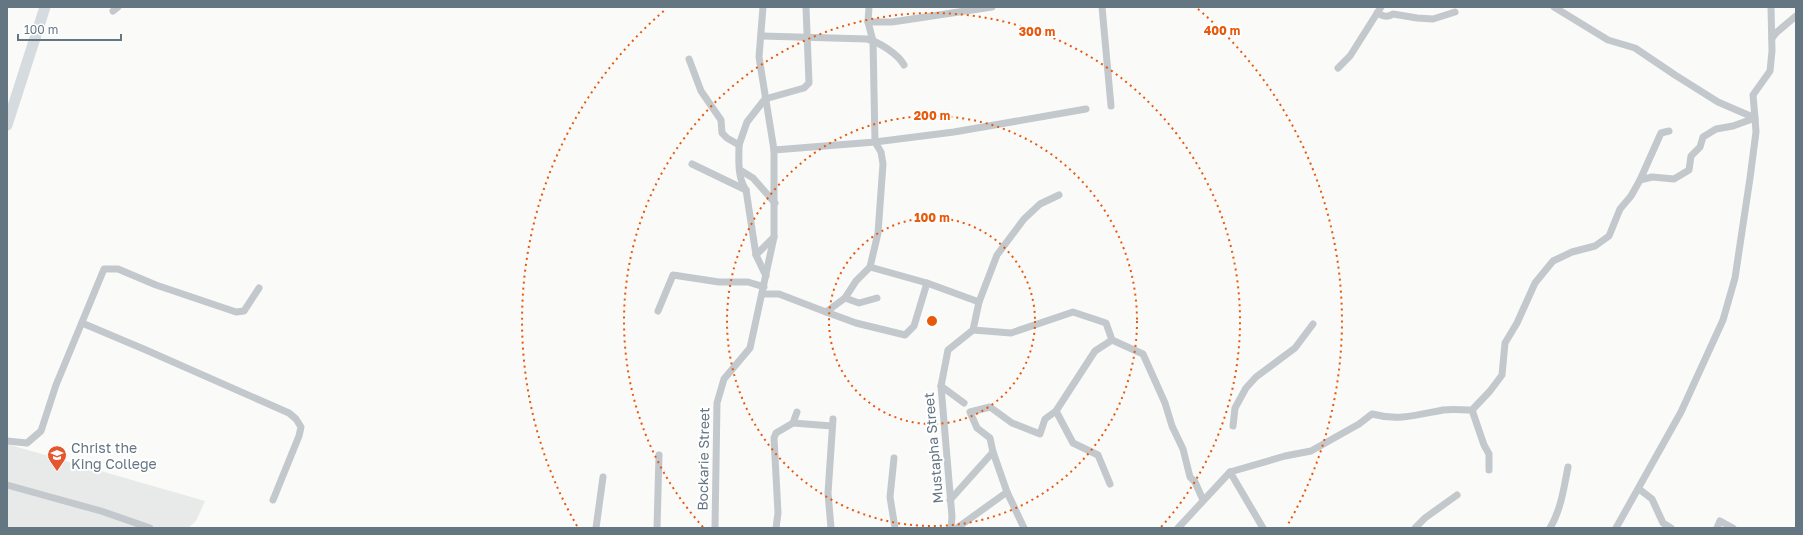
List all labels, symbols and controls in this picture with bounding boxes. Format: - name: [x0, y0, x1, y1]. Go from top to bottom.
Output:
- scale bar: [18, 16, 121, 42]
- text: 100 m: [24, 22, 58, 37]
- text: 400 m: [1204, 23, 1240, 38]
- text: 300 m: [1019, 24, 1055, 39]
- text: 200 m: [914, 108, 950, 123]
- text: 100 m: [914, 210, 950, 225]
- centre of rings: [925, 314, 939, 328]
- street label: Mustapha Street: [920, 392, 946, 504]
- street label: Bockarie Street: [694, 407, 712, 511]
- place label: Christ the King College: [71, 439, 157, 472]
- school or university icon: Christ the King College: [46, 444, 68, 472]

